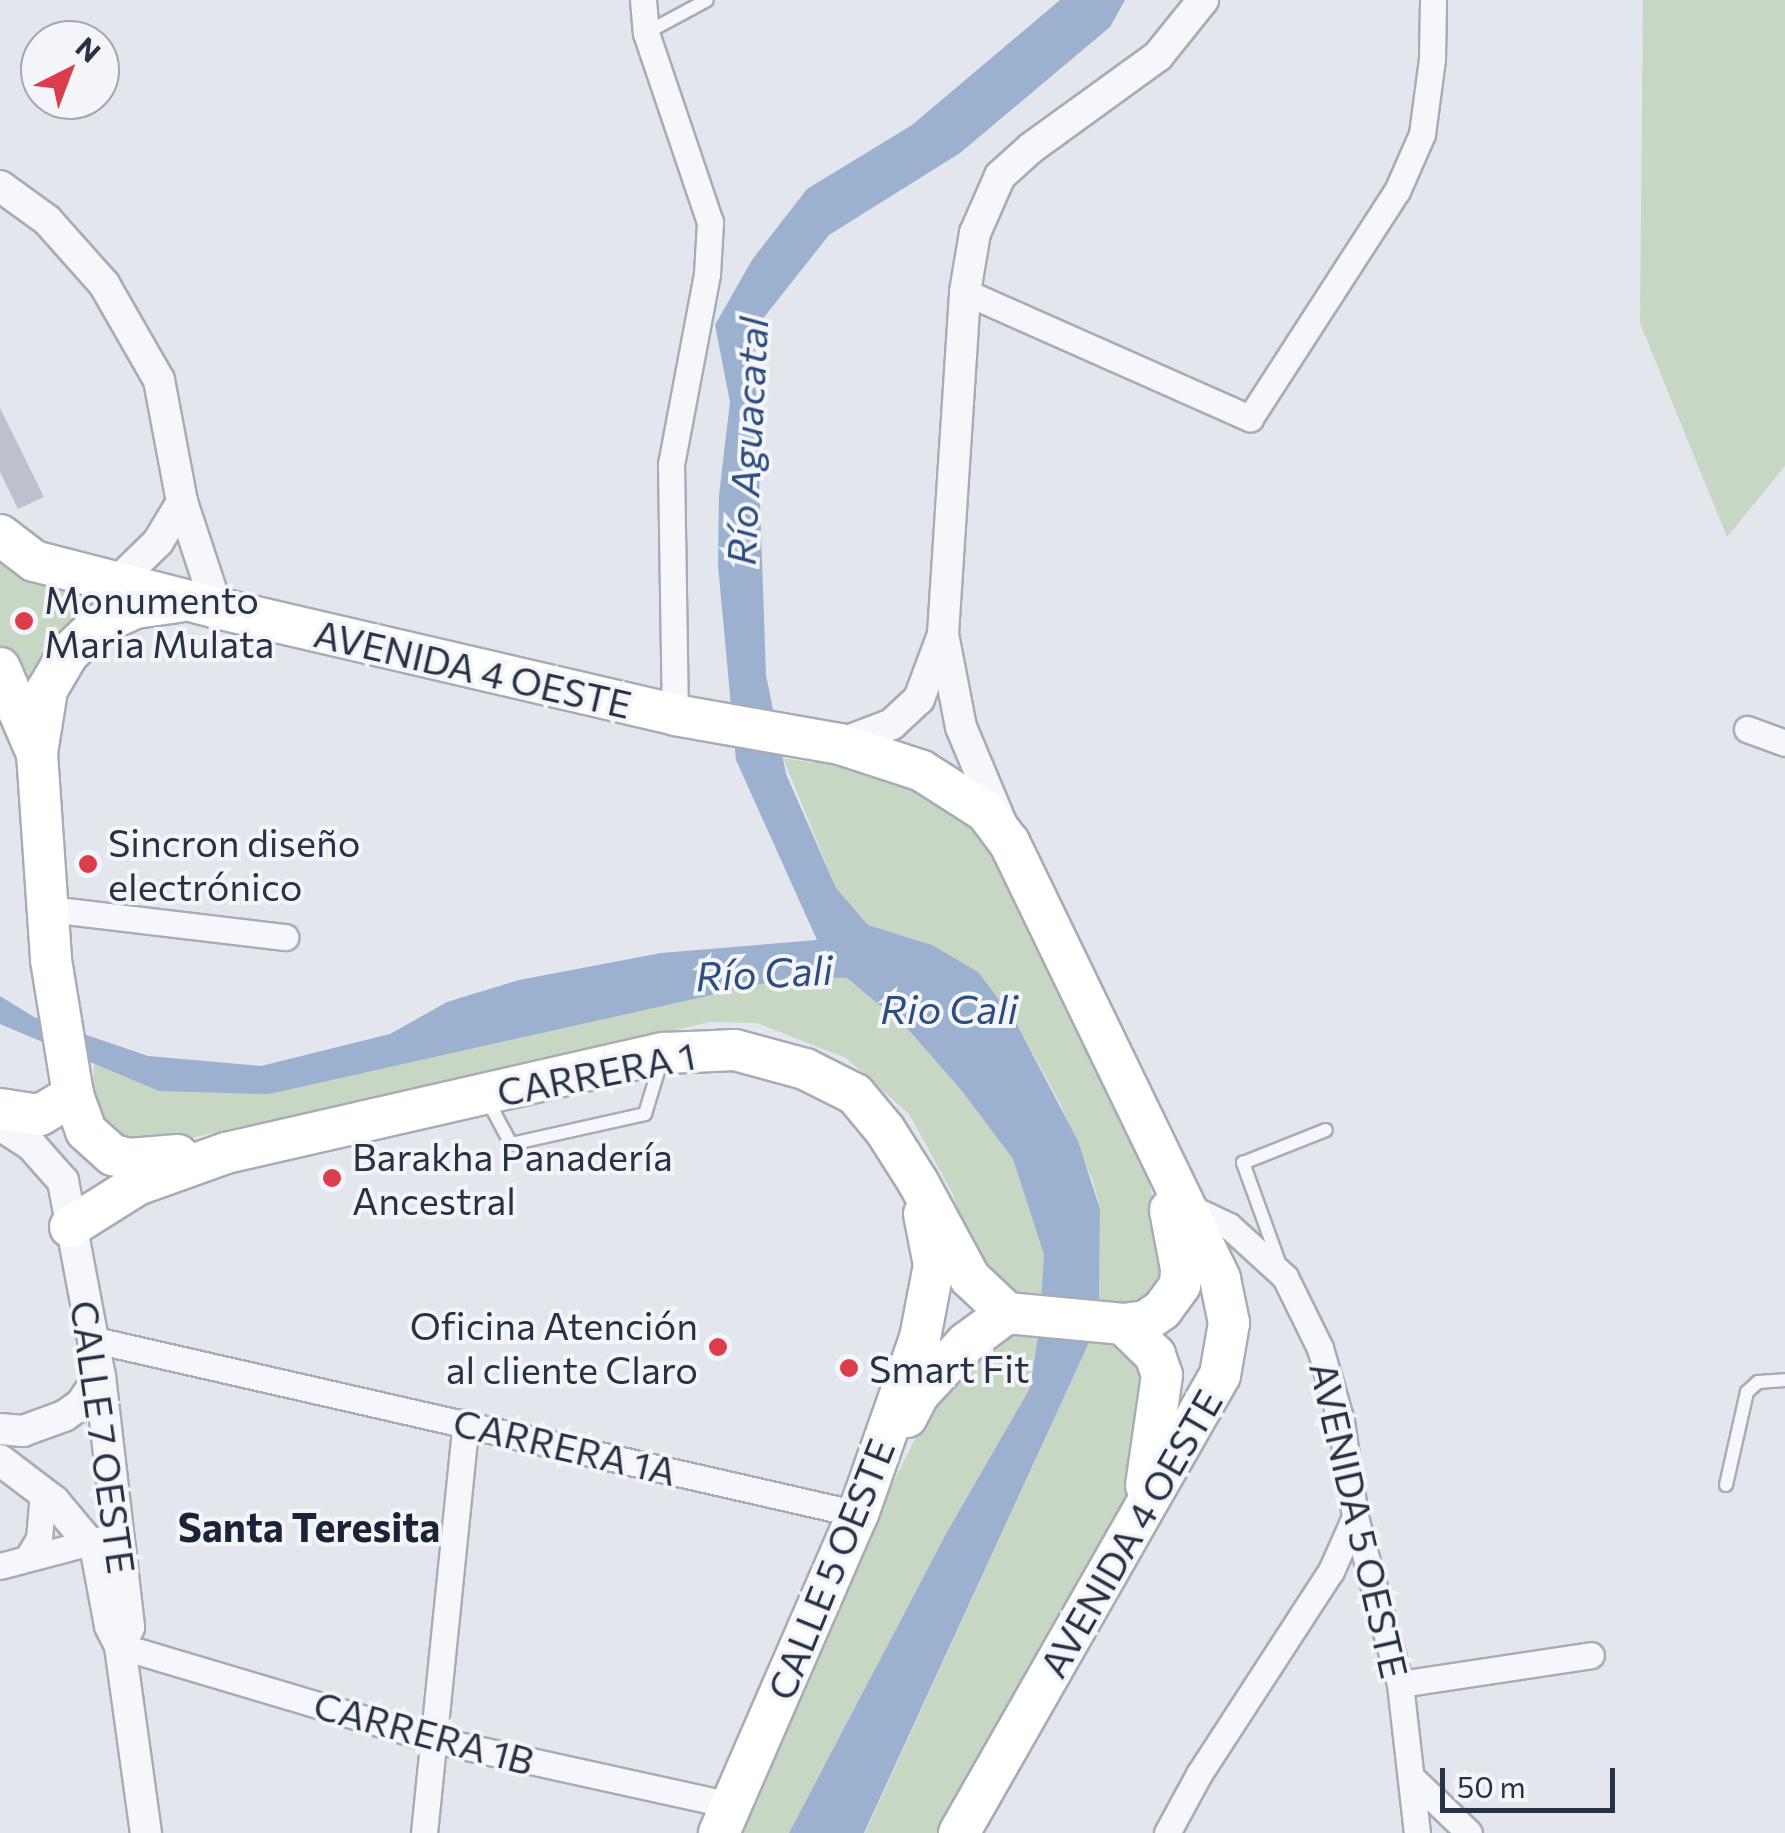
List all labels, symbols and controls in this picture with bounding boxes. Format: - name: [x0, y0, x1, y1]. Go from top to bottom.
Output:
- north arrow: [20, 20, 120, 120]
- text: N: [70, 30, 108, 69]
- water label: Río Aguacatal: [716, 316, 776, 566]
- place label: Monumento Maria Mulata: [44, 576, 274, 666]
- street label: AVENIDA 4 OESTE: [310, 609, 636, 727]
- marker: Monumento Maria Mulata: [13, 610, 35, 632]
- place label: Sincron diseño electrónico: [108, 819, 360, 908]
- marker: Sincron diseño electrónico: [77, 853, 99, 875]
- water label: Río Cali: [694, 944, 834, 1000]
- water label: Rio Cali: [880, 984, 1018, 1032]
- street label: CARRERA 1: [493, 1031, 699, 1115]
- place label: Barakha Panadería Ancestral: [352, 1133, 673, 1222]
- marker: Barakha Panadería Ancestral: [321, 1167, 343, 1189]
- street label: CALLE 7 OESTE: [62, 1298, 146, 1576]
- place label: Oficina Atención al cliente Claro: [410, 1302, 698, 1392]
- marker: Oficina Atención al cliente Claro: [707, 1336, 729, 1358]
- place label: Smart Fit: [869, 1345, 1029, 1391]
- marker: Smart Fit: [838, 1357, 860, 1379]
- street label: AVENIDA 5 OESTE: [1301, 1357, 1419, 1683]
- street label: AVENIDA 4 OESTE: [1029, 1381, 1231, 1685]
- street label: CARRERA 1A: [449, 1398, 681, 1494]
- street label: CALLE 5 OESTE: [757, 1432, 903, 1706]
- district label: Santa Teresita: [178, 1502, 440, 1550]
- street label: CARRERA 1B: [309, 1681, 539, 1783]
- scale bar: [1445, 1748, 1620, 1810]
- text: 50 m: [1457, 1767, 1526, 1804]

